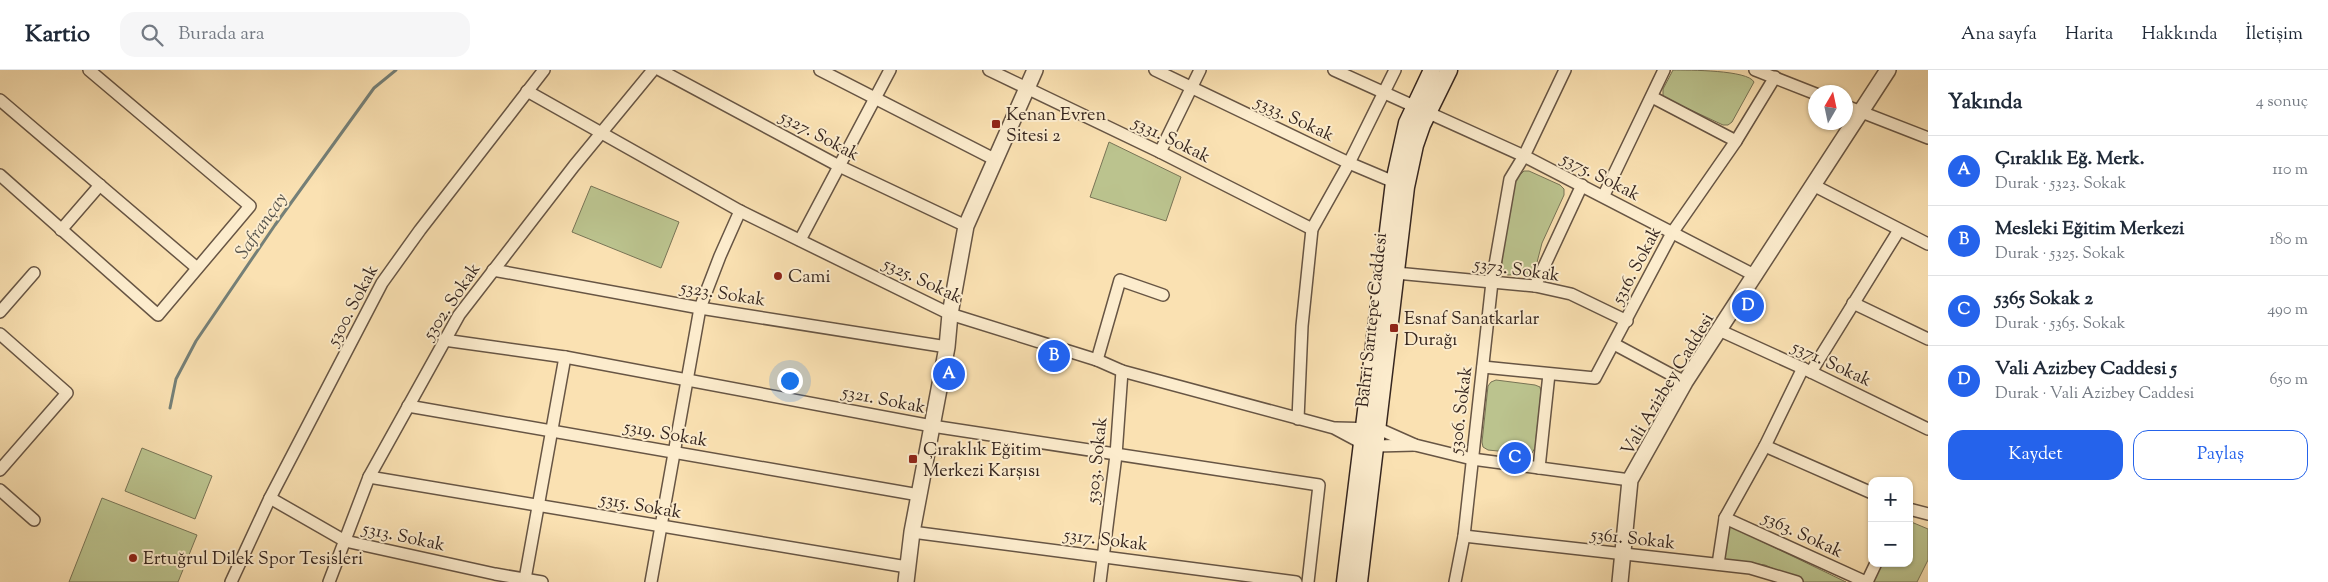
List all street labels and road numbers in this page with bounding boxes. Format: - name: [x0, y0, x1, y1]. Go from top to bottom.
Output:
- street label: 5333. Sokak: [1249, 90, 1338, 150]
- street label: 5327. Sokak: [774, 104, 864, 169]
- street label: 5331. Sokak: [1127, 110, 1215, 171]
- street label: 5375. Sokak: [1555, 146, 1644, 209]
- street label: 5316. Sokak: [1606, 222, 1669, 310]
- street label: Bahri Sarıtepe Caddesi: [1351, 231, 1395, 409]
- street label: 5325. Sokak: [877, 252, 966, 312]
- street label: 5373. Sokak: [1471, 252, 1562, 290]
- street label: 5302. Sokak: [417, 258, 488, 347]
- street label: 5300. Sokak: [321, 261, 386, 352]
- street label: 5323. Sokak: [677, 275, 767, 315]
- street label: Vali Azizbey Caddesi: [1616, 309, 1722, 461]
- street label: 5371. Sokak: [1786, 335, 1875, 395]
- street label: 5306. Sokak: [1444, 365, 1480, 457]
- street label: 5321. Sokak: [839, 380, 928, 422]
- street label: 5319. Sokak: [621, 415, 710, 455]
- street label: 5303. Sokak: [1080, 415, 1115, 506]
- street label: 5315. Sokak: [597, 487, 684, 527]
- street label: 5363. Sokak: [1757, 505, 1847, 566]
- street label: 5313. Sokak: [359, 516, 447, 559]
- street label: 5317. Sokak: [1061, 523, 1149, 559]
- street label: 5361. Sokak: [1588, 523, 1677, 557]

